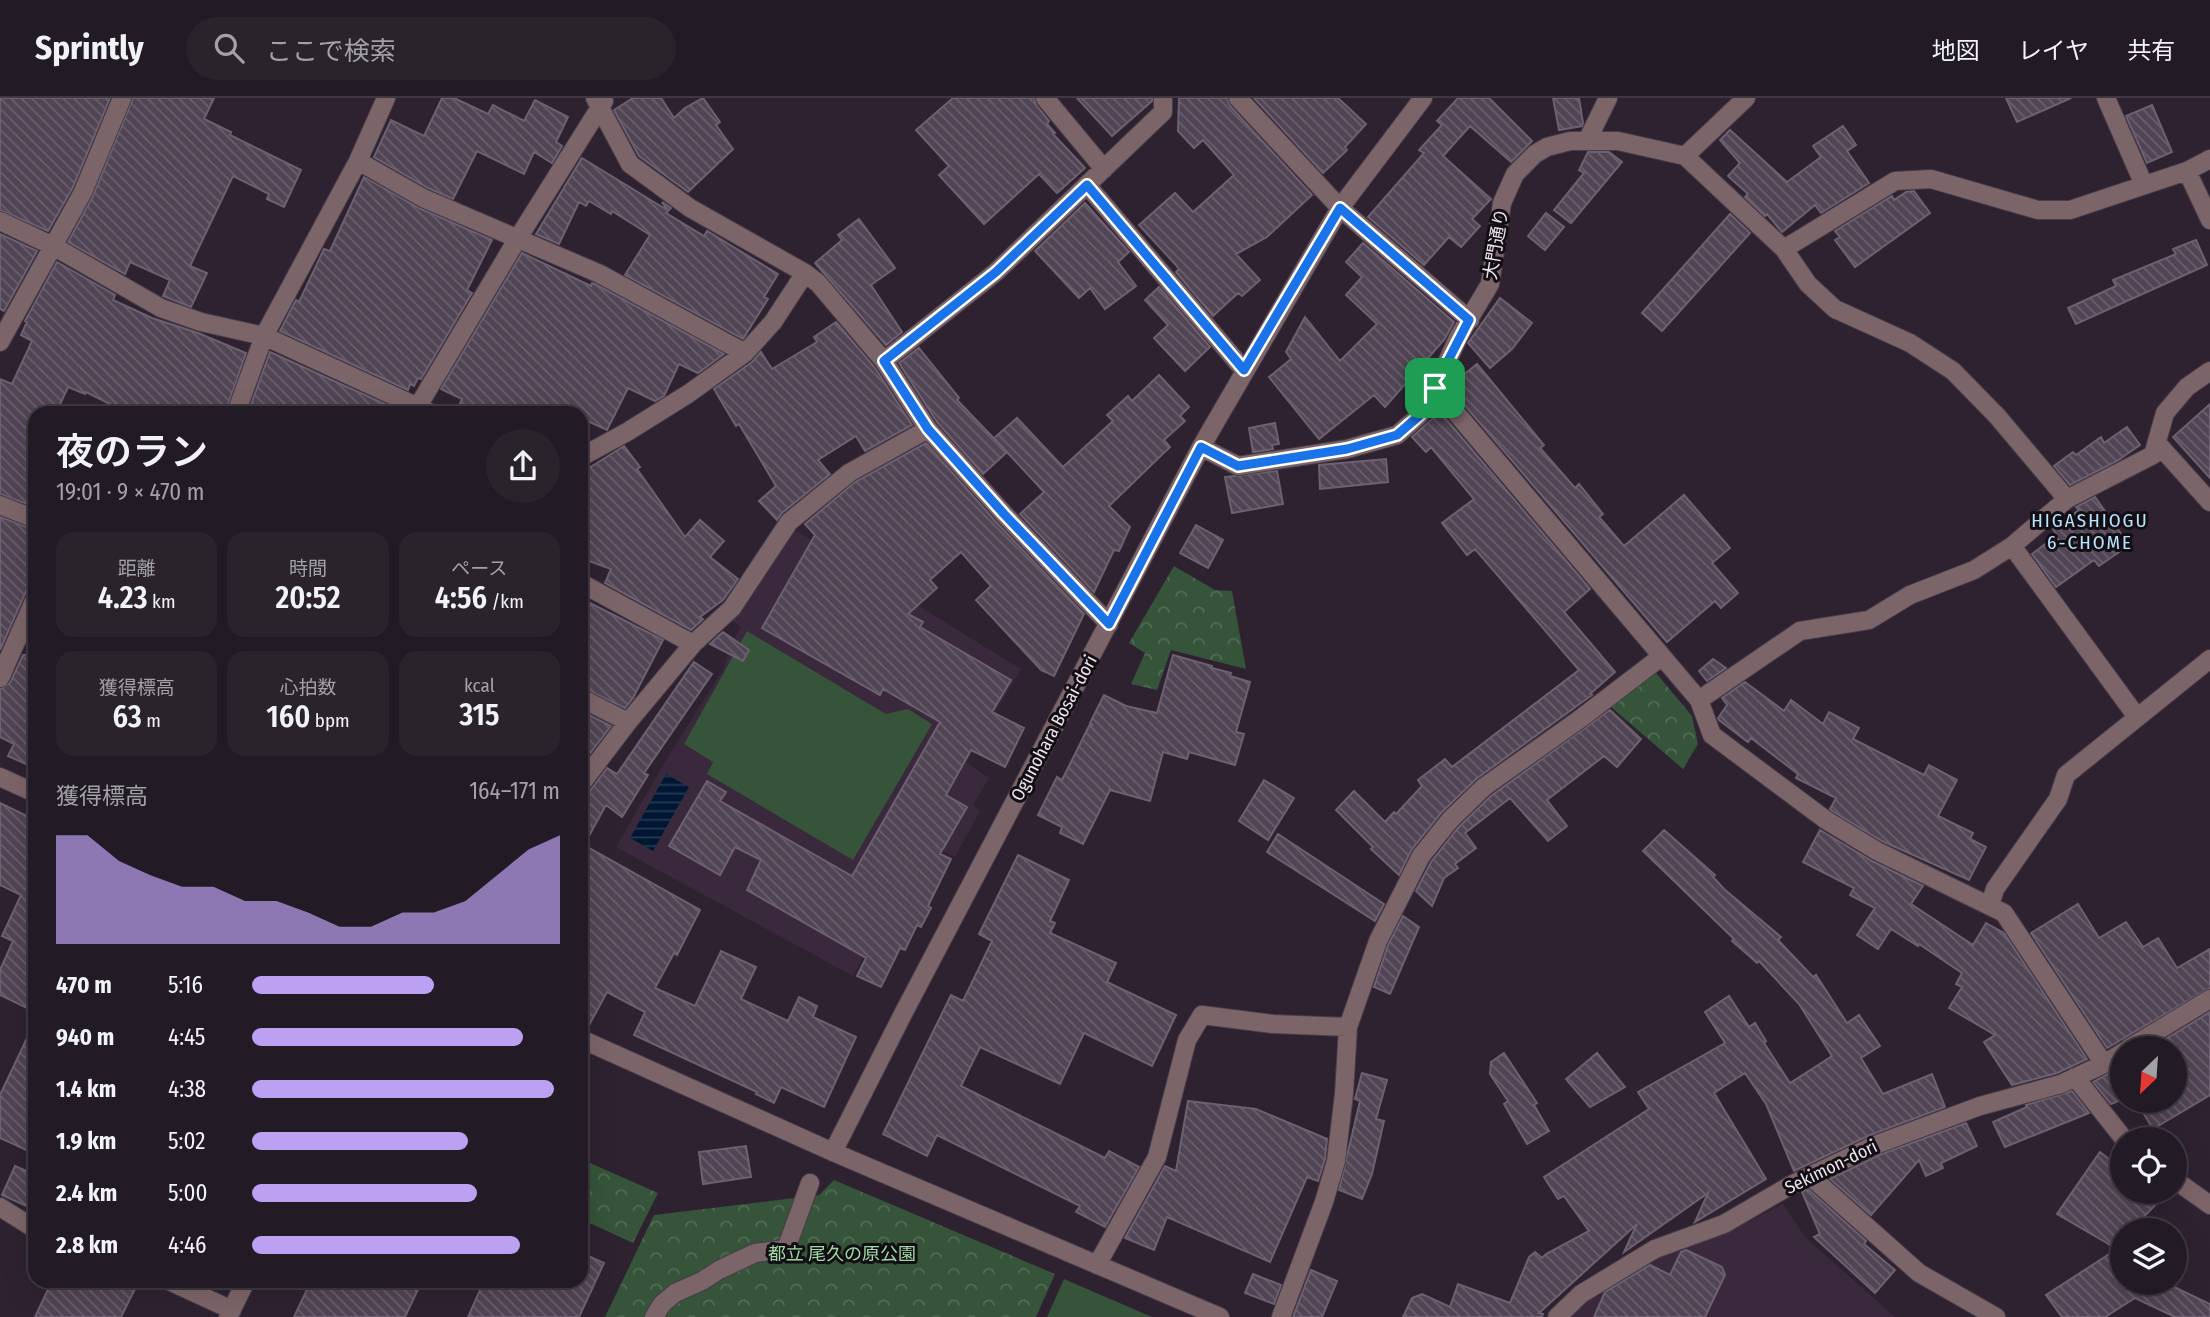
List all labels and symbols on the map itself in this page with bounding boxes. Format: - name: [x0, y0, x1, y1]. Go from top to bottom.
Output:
- street label: 大門通り: [1479, 207, 1513, 281]
- pin: [1405, 358, 1465, 418]
- district label: HIGASHIOGU 6-CHOME: [2031, 509, 2149, 554]
- street label: Ogunohara Bosai-dori: [1006, 651, 1102, 805]
- north arrow: [2110, 1036, 2188, 1113]
- street label: Sekimon-dori: [1781, 1135, 1881, 1199]
- park label: 都立 尾久の原公園: [768, 1243, 916, 1265]

